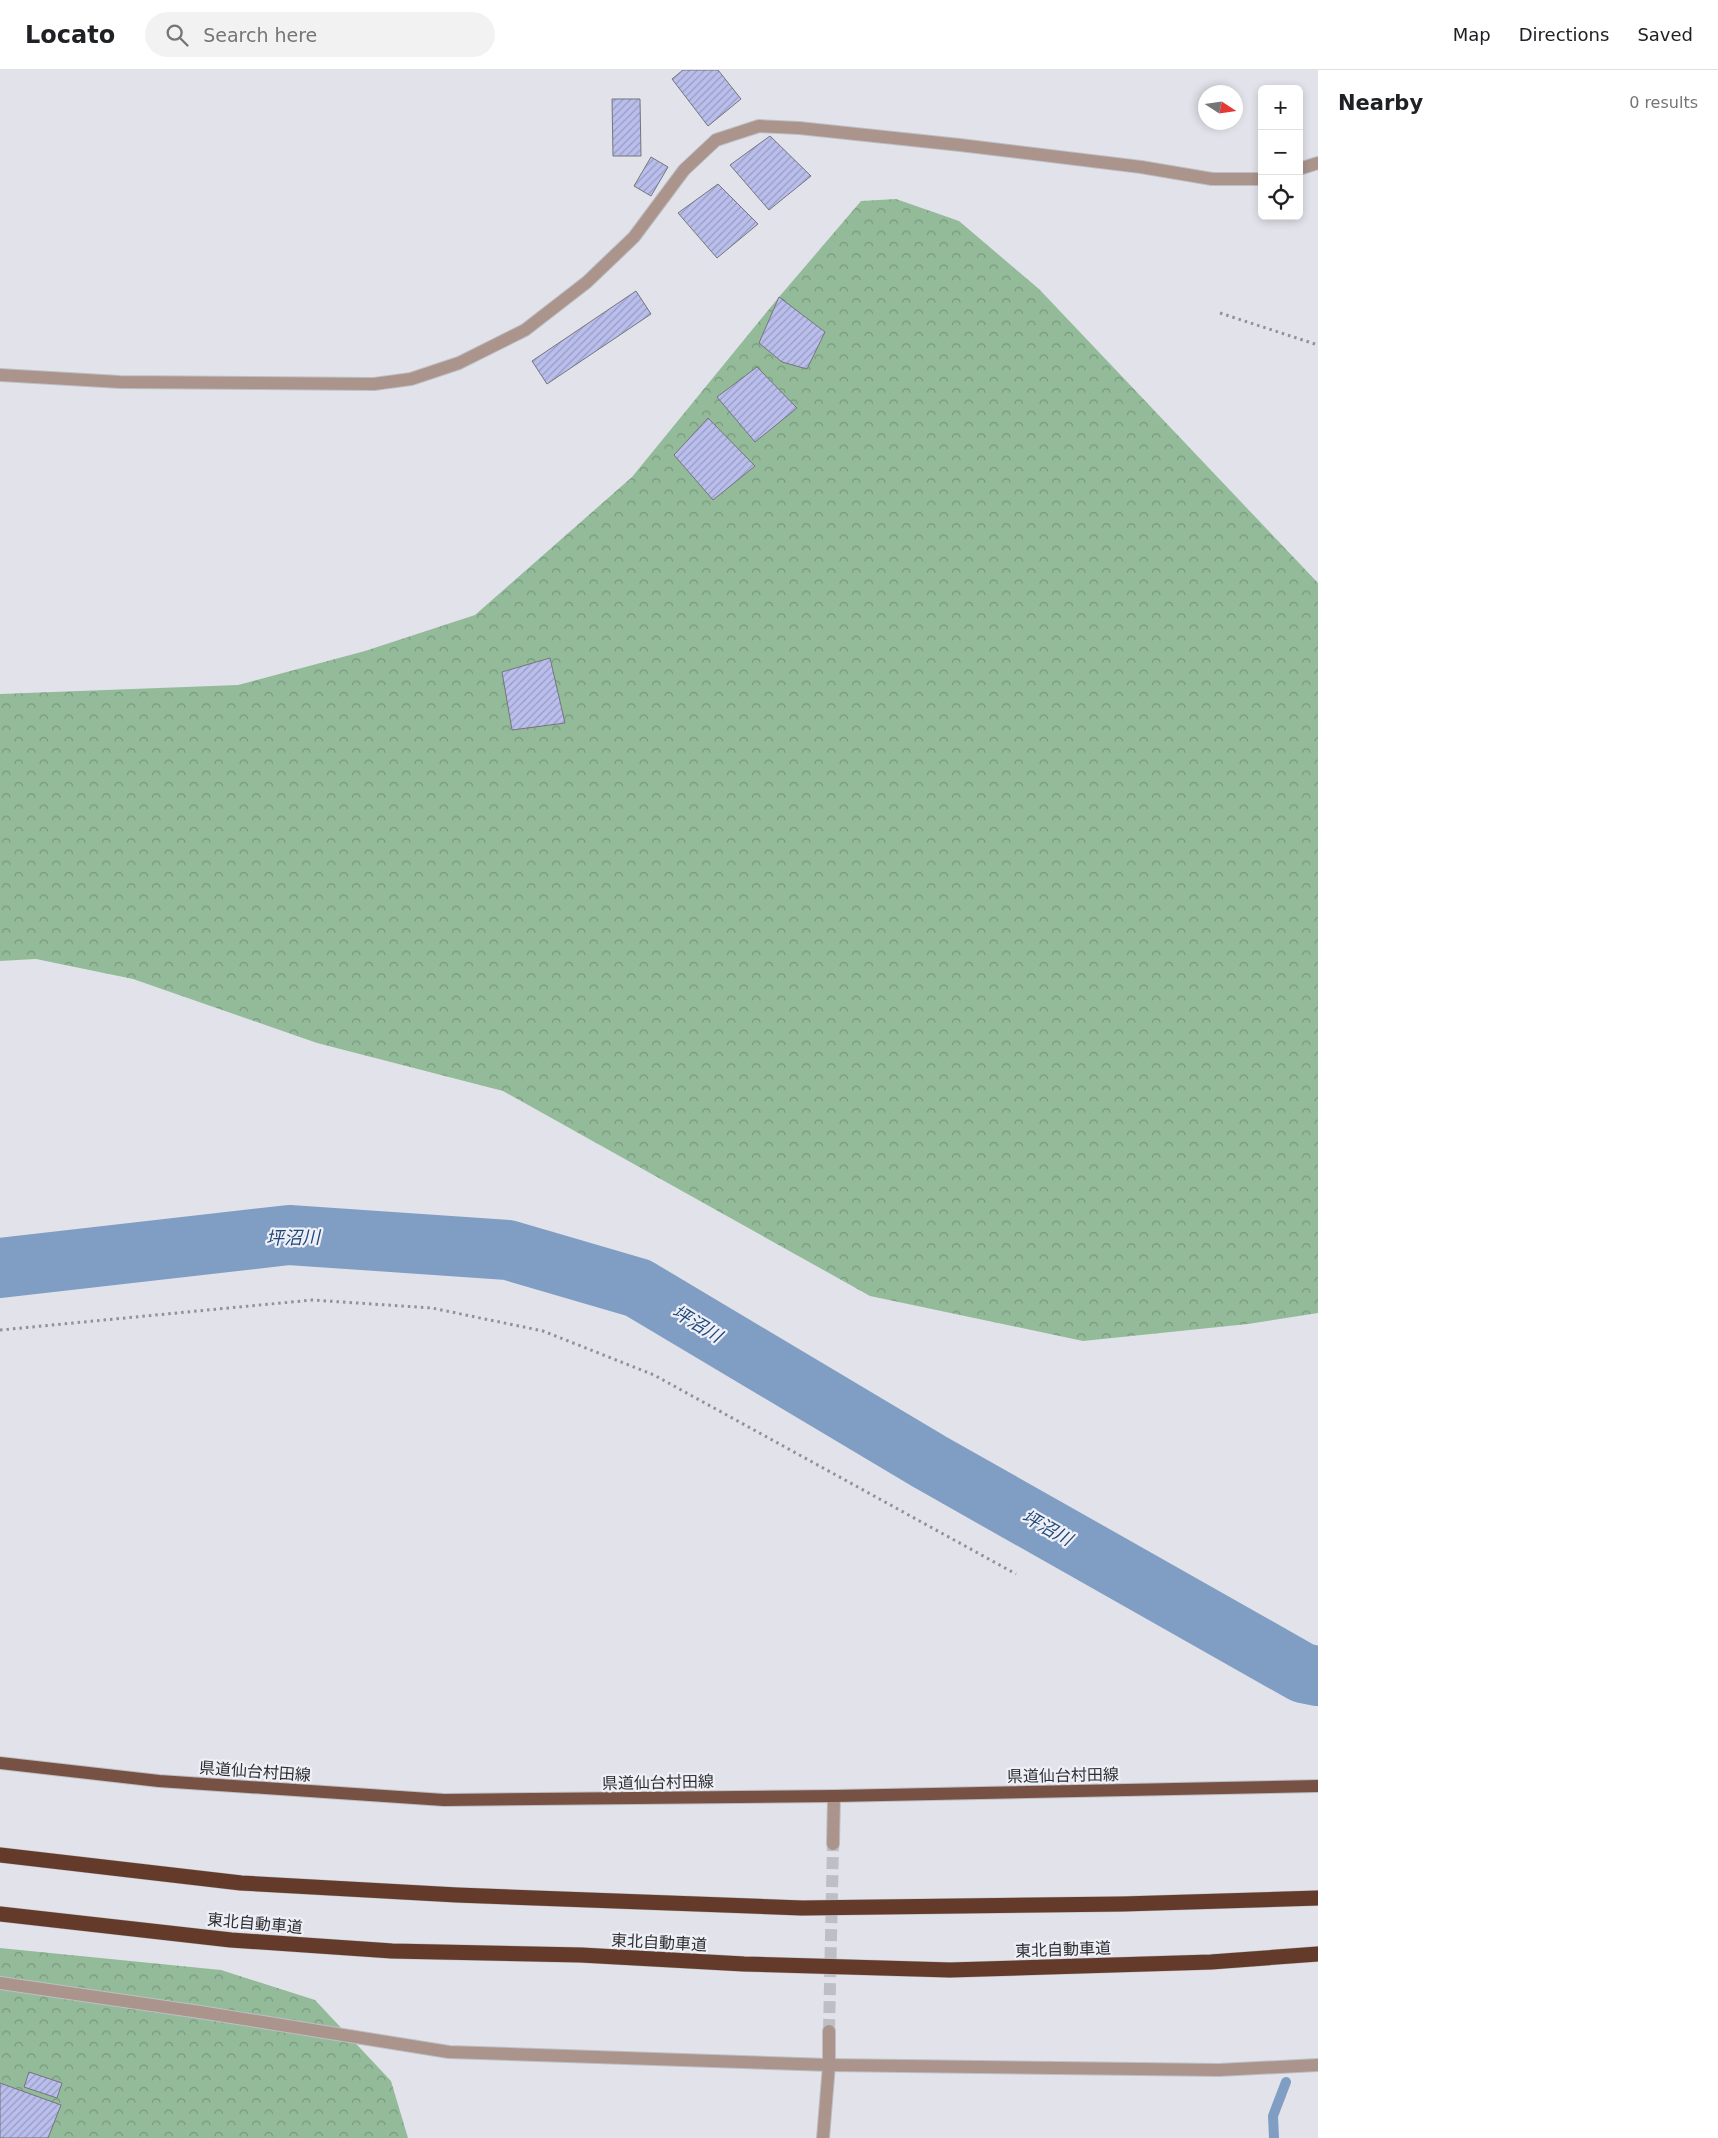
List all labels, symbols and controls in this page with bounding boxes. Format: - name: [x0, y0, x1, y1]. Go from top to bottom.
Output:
- search box: [145, 12, 495, 57]
- text: Locato: [25, 21, 115, 49]
- icon: search: [163, 21, 191, 49]
- text: Search here: [203, 24, 317, 46]
- text: Map: [1453, 24, 1491, 45]
- text: Directions: [1519, 24, 1609, 45]
- text: Saved: [1637, 24, 1693, 45]
- north arrow: [1198, 85, 1243, 130]
- map controls: [1258, 85, 1303, 220]
- button: +: [1258, 85, 1303, 130]
- text: Nearby: [1338, 91, 1423, 115]
- text: 0 results: [1629, 93, 1698, 112]
- button: −: [1258, 130, 1303, 175]
- button: locate: [1258, 175, 1303, 220]
- water label: 坪沼川: [266, 1226, 322, 1248]
- water label: 坪沼川: [669, 1301, 728, 1348]
- water label: 坪沼川: [1019, 1505, 1078, 1551]
- street label: 県道仙台村田線: [198, 1758, 311, 1785]
- street label: 県道仙台村田線: [1007, 1765, 1119, 1786]
- street label: 県道仙台村田線: [602, 1772, 714, 1793]
- street label: 東北自動車道: [206, 1910, 304, 1937]
- street label: 東北自動車道: [611, 1930, 707, 1954]
- street label: 東北自動車道: [1015, 1938, 1111, 1961]

